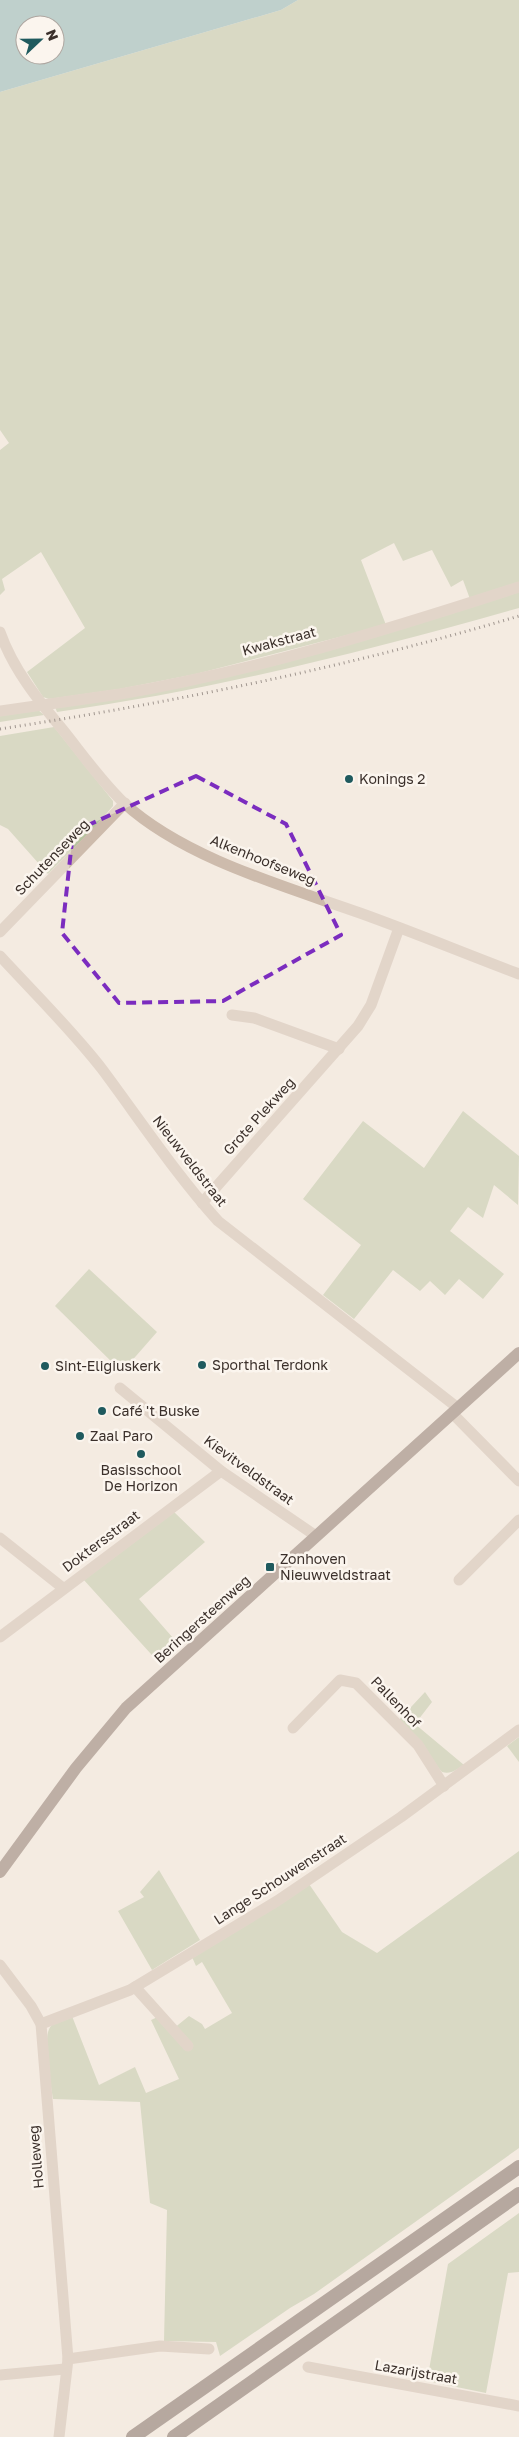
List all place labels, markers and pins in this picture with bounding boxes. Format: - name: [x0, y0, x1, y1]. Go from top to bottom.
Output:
- place label: Konings 2: [359, 770, 425, 787]
- marker: Konings 2: [343, 773, 355, 785]
- place label: Sporthal Terdonk: [212, 1356, 328, 1373]
- place label: Sint-Eligiuskerk: [55, 1357, 161, 1374]
- marker: Sporthal Terdonk: [196, 1359, 208, 1371]
- marker: Sint-Eligiuskerk: [39, 1360, 51, 1372]
- place label: Café 't Buske: [112, 1402, 200, 1419]
- marker: Café 't Buske: [96, 1405, 108, 1417]
- place label: Zaal Paro: [90, 1427, 153, 1444]
- marker: Zaal Paro: [74, 1430, 86, 1442]
- marker: Basisschool De Horizon: [135, 1448, 147, 1460]
- place label: Basisschool De Horizon: [101, 1461, 181, 1494]
- place label: Zonhoven Nieuwveldstraat: [280, 1550, 391, 1583]
- marker: Zonhoven Nieuwveldstraat: [264, 1561, 276, 1573]

